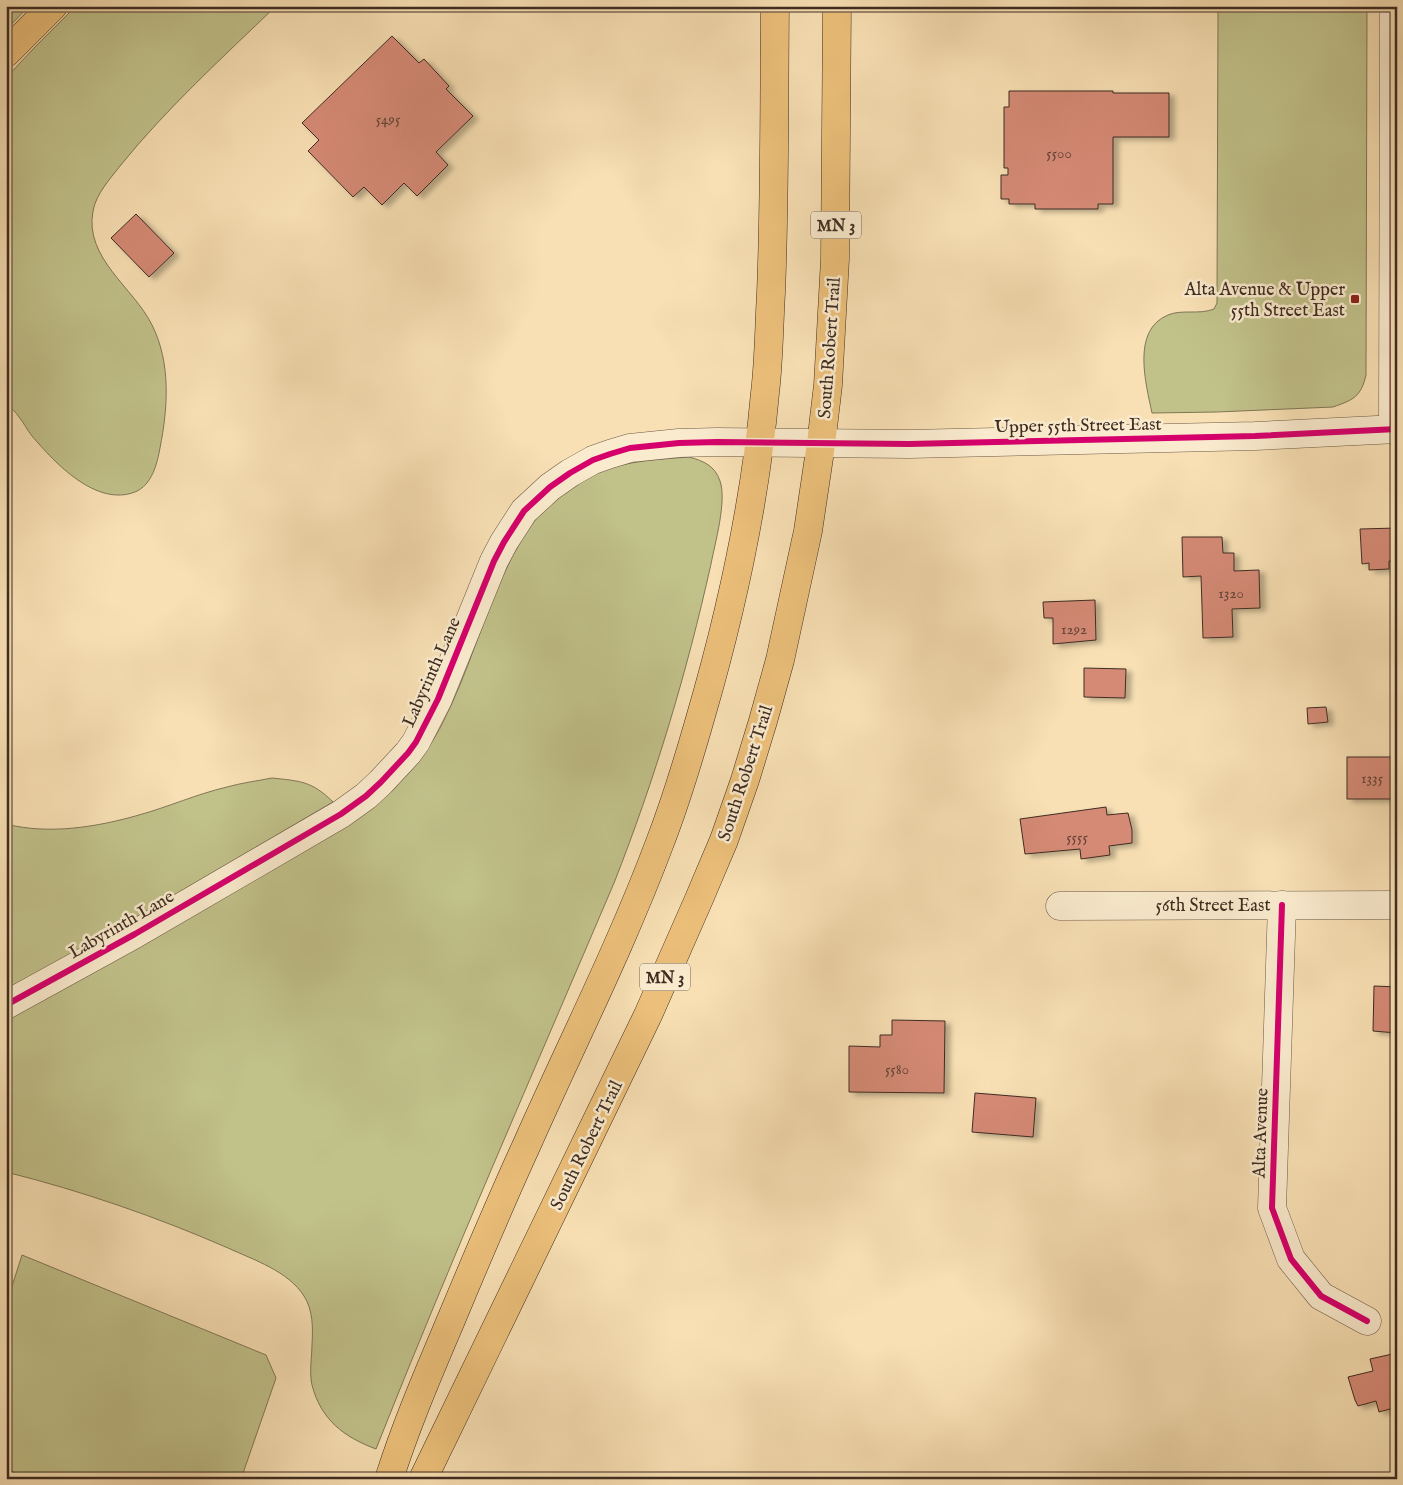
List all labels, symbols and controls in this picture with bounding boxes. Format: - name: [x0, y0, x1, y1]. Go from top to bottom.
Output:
- house number: 5495: [376, 110, 401, 129]
- house number: 5500: [1046, 144, 1072, 163]
- road number: MN 3: [811, 212, 861, 238]
- street label: South Robert Trail: [814, 277, 847, 420]
- place label: Alta Avenue & Upper 55th Street East: [1183, 279, 1345, 323]
- marker: Alta Avenue & Upper 55th Street East: [1349, 293, 1361, 305]
- street label: Upper 55th Street East: [994, 414, 1162, 439]
- house number: 1320: [1218, 584, 1244, 603]
- street label: Labyrinth Lane: [398, 614, 467, 731]
- house number: 1292: [1061, 620, 1087, 639]
- street label: South Robert Trail: [714, 702, 779, 844]
- house number: 1335: [1361, 769, 1384, 788]
- house number: 5555: [1066, 828, 1088, 847]
- street label: Labyrinth Lane: [65, 886, 179, 965]
- street label: 56th Street East: [1155, 895, 1271, 918]
- road number: MN 3: [640, 964, 690, 990]
- house number: 5580: [885, 1060, 909, 1079]
- street label: South Robert Trail: [546, 1077, 629, 1214]
- street label: Alta Avenue: [1248, 1088, 1275, 1179]

